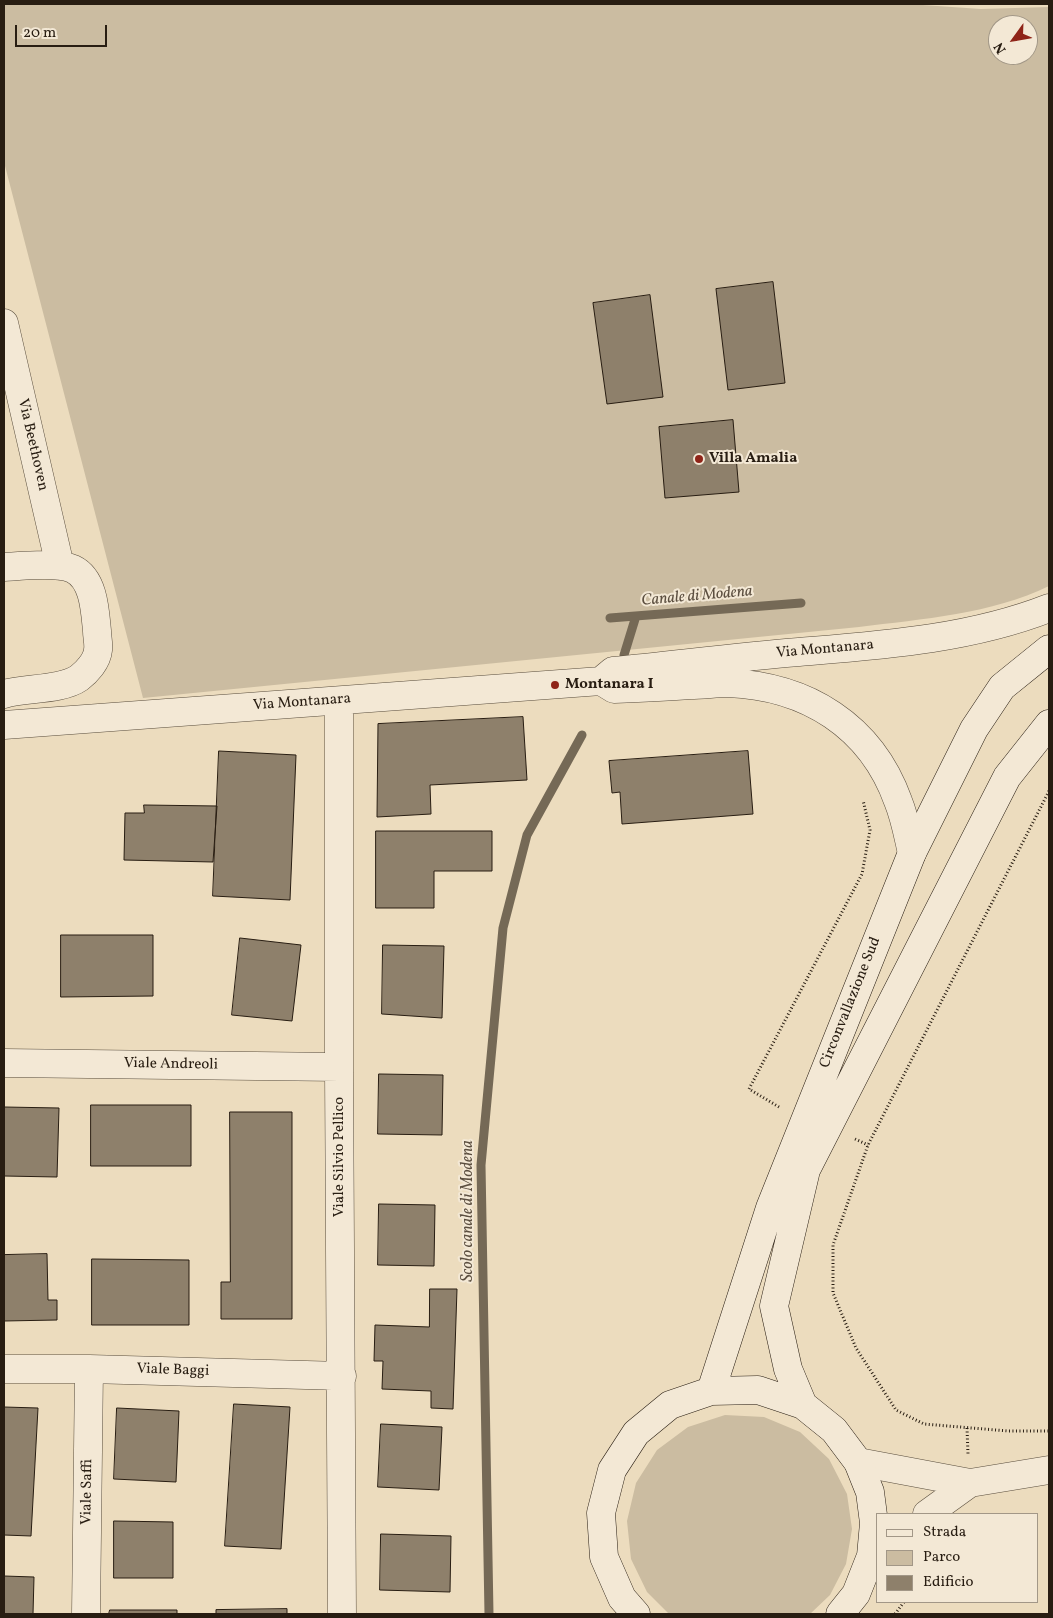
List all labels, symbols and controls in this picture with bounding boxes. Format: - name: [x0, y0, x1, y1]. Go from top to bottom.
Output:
- scale bar: [18, 15, 110, 47]
- north arrow: [988, 15, 1038, 65]
- text: 20 m: [23, 23, 56, 44]
- text: N: [990, 38, 1011, 57]
- street label: Via Beethoven: [13, 397, 51, 493]
- place label: Villa Amalia: [709, 450, 797, 468]
- marker: Villa Amalia: [693, 453, 705, 465]
- water label: Canale di Modena: [641, 583, 753, 611]
- street label: Via Montanara: [775, 637, 875, 663]
- place label: Montanara I: [565, 676, 653, 694]
- marker: Montanara I: [549, 679, 561, 691]
- street label: Via Montanara: [252, 691, 352, 715]
- street label: Circonvallazione Sud: [816, 935, 886, 1071]
- street label: Viale Andreoli: [124, 1055, 218, 1075]
- street label: Viale Silvio Pellico: [331, 1097, 349, 1217]
- water label: Scolo canale di Modena: [459, 1140, 479, 1282]
- street label: Viale Baggi: [136, 1361, 210, 1381]
- street label: Viale Saffi: [78, 1459, 98, 1525]
- legend: [876, 1513, 1038, 1603]
- text: Strada: [923, 1522, 966, 1543]
- text: Parco: [923, 1547, 960, 1568]
- text: Edificio: [923, 1572, 974, 1593]

